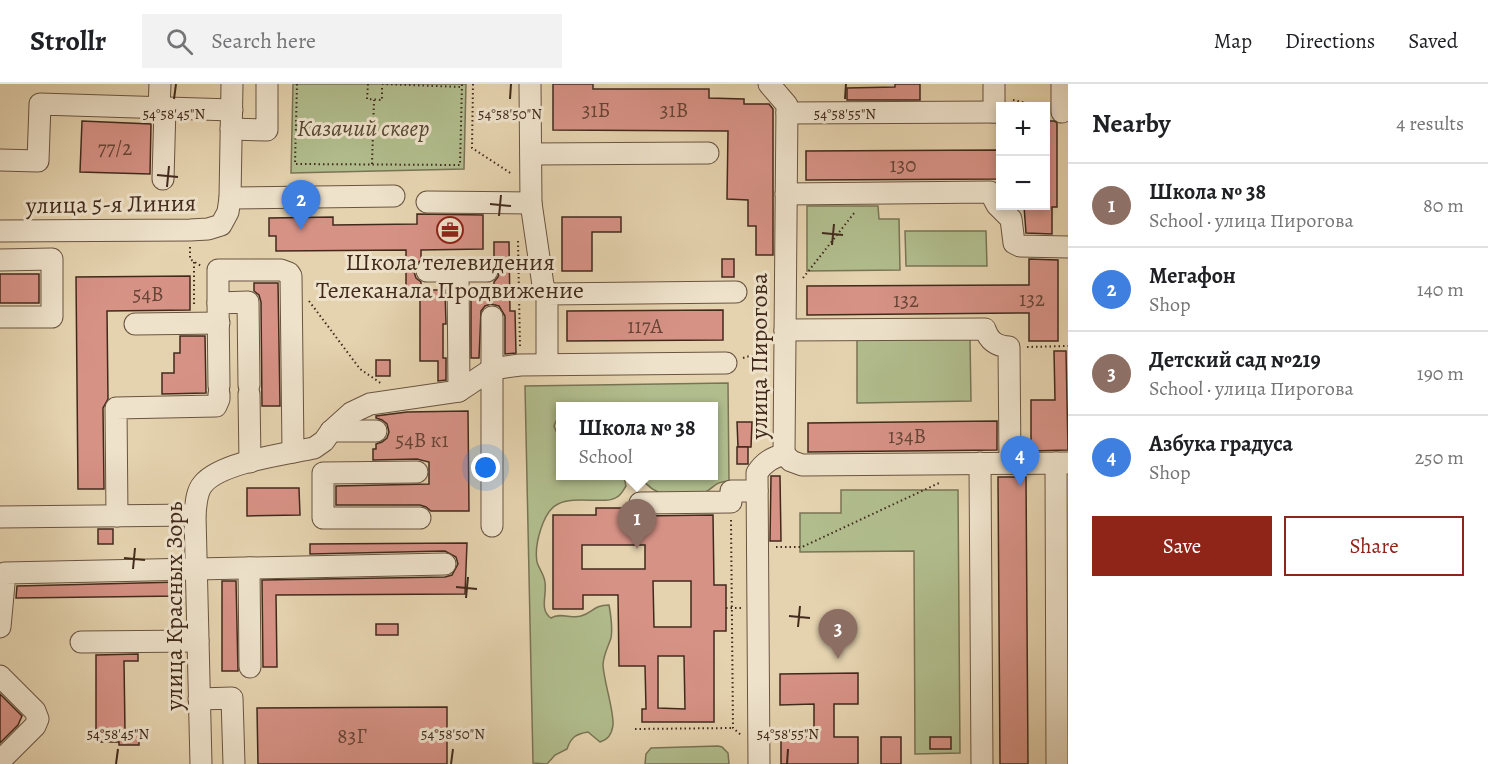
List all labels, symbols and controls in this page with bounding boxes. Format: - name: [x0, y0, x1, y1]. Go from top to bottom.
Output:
- search box: [142, 14, 562, 68]
- text: Strollr: [30, 22, 106, 60]
- icon: search: [163, 25, 196, 58]
- text: Search here: [211, 26, 316, 56]
- text: Map: [1214, 27, 1252, 55]
- text: Directions: [1285, 27, 1375, 55]
- text: Saved: [1408, 27, 1458, 55]
- house number: 31Б: [582, 96, 610, 124]
- house number: 31В: [660, 96, 688, 124]
- map controls: [996, 102, 1050, 210]
- button: +: [996, 102, 1050, 156]
- text: 54°58'45"N: [143, 104, 206, 124]
- text: 54°58'50"N: [478, 104, 542, 124]
- text: 54°58'55"N: [814, 104, 876, 124]
- text: Nearby: [1092, 106, 1171, 141]
- text: 4 results: [1396, 110, 1464, 137]
- park label: Казачий сквер: [297, 112, 429, 144]
- house number: 77/2: [98, 134, 132, 162]
- house number: 130: [889, 151, 917, 179]
- button: −: [996, 156, 1050, 210]
- text: Школа № 38: [1149, 177, 1266, 207]
- pin: 2: [282, 180, 320, 230]
- street label: улица 5-я Линия: [25, 187, 196, 222]
- text: 1: [1108, 192, 1115, 219]
- text: 80 m: [1423, 192, 1464, 219]
- text: School · улица Пирогова: [1149, 207, 1354, 234]
- office icon: Школа телевидения Телеканала Продвижение: [435, 215, 465, 245]
- place label: Школа телевидения Телеканала Продвижение: [316, 246, 584, 306]
- text: Мегафон: [1149, 261, 1236, 291]
- street label: улица Пирогова: [743, 273, 775, 440]
- text: 2: [1107, 276, 1116, 303]
- text: 140 m: [1417, 276, 1464, 303]
- house number: 54В: [132, 280, 164, 308]
- house number: 132: [1019, 285, 1045, 313]
- house number: 132: [893, 286, 919, 314]
- text: Shop: [1149, 291, 1191, 318]
- house number: 117А: [627, 312, 663, 340]
- text: Детский сад №219: [1149, 345, 1321, 375]
- text: 3: [1107, 360, 1116, 387]
- text: 190 m: [1417, 360, 1464, 387]
- text: School · улица Пирогова: [1149, 375, 1354, 402]
- popup: [556, 402, 718, 480]
- text: Школа № 38: [578, 413, 696, 443]
- house number: 134В: [888, 422, 926, 450]
- house number: 54В к1: [395, 426, 449, 454]
- text: Азбука градуса: [1149, 429, 1293, 459]
- pin: 4: [1000, 436, 1040, 486]
- text: School: [578, 443, 633, 470]
- text: 4: [1107, 444, 1116, 471]
- text: 250 m: [1415, 444, 1464, 471]
- your location: [471, 453, 500, 482]
- text: Shop: [1149, 459, 1191, 486]
- pin: 1: [618, 500, 656, 549]
- street label: улица Красных Зорь: [158, 501, 190, 712]
- button: Save: [1092, 516, 1272, 576]
- button: Share: [1284, 516, 1464, 576]
- pin: 3: [818, 610, 858, 659]
- house number: 83Г: [337, 722, 367, 750]
- text: 54°58'45"N: [87, 724, 150, 744]
- text: 54°58'50"N: [421, 724, 485, 744]
- text: 54°58'55"N: [757, 724, 819, 744]

